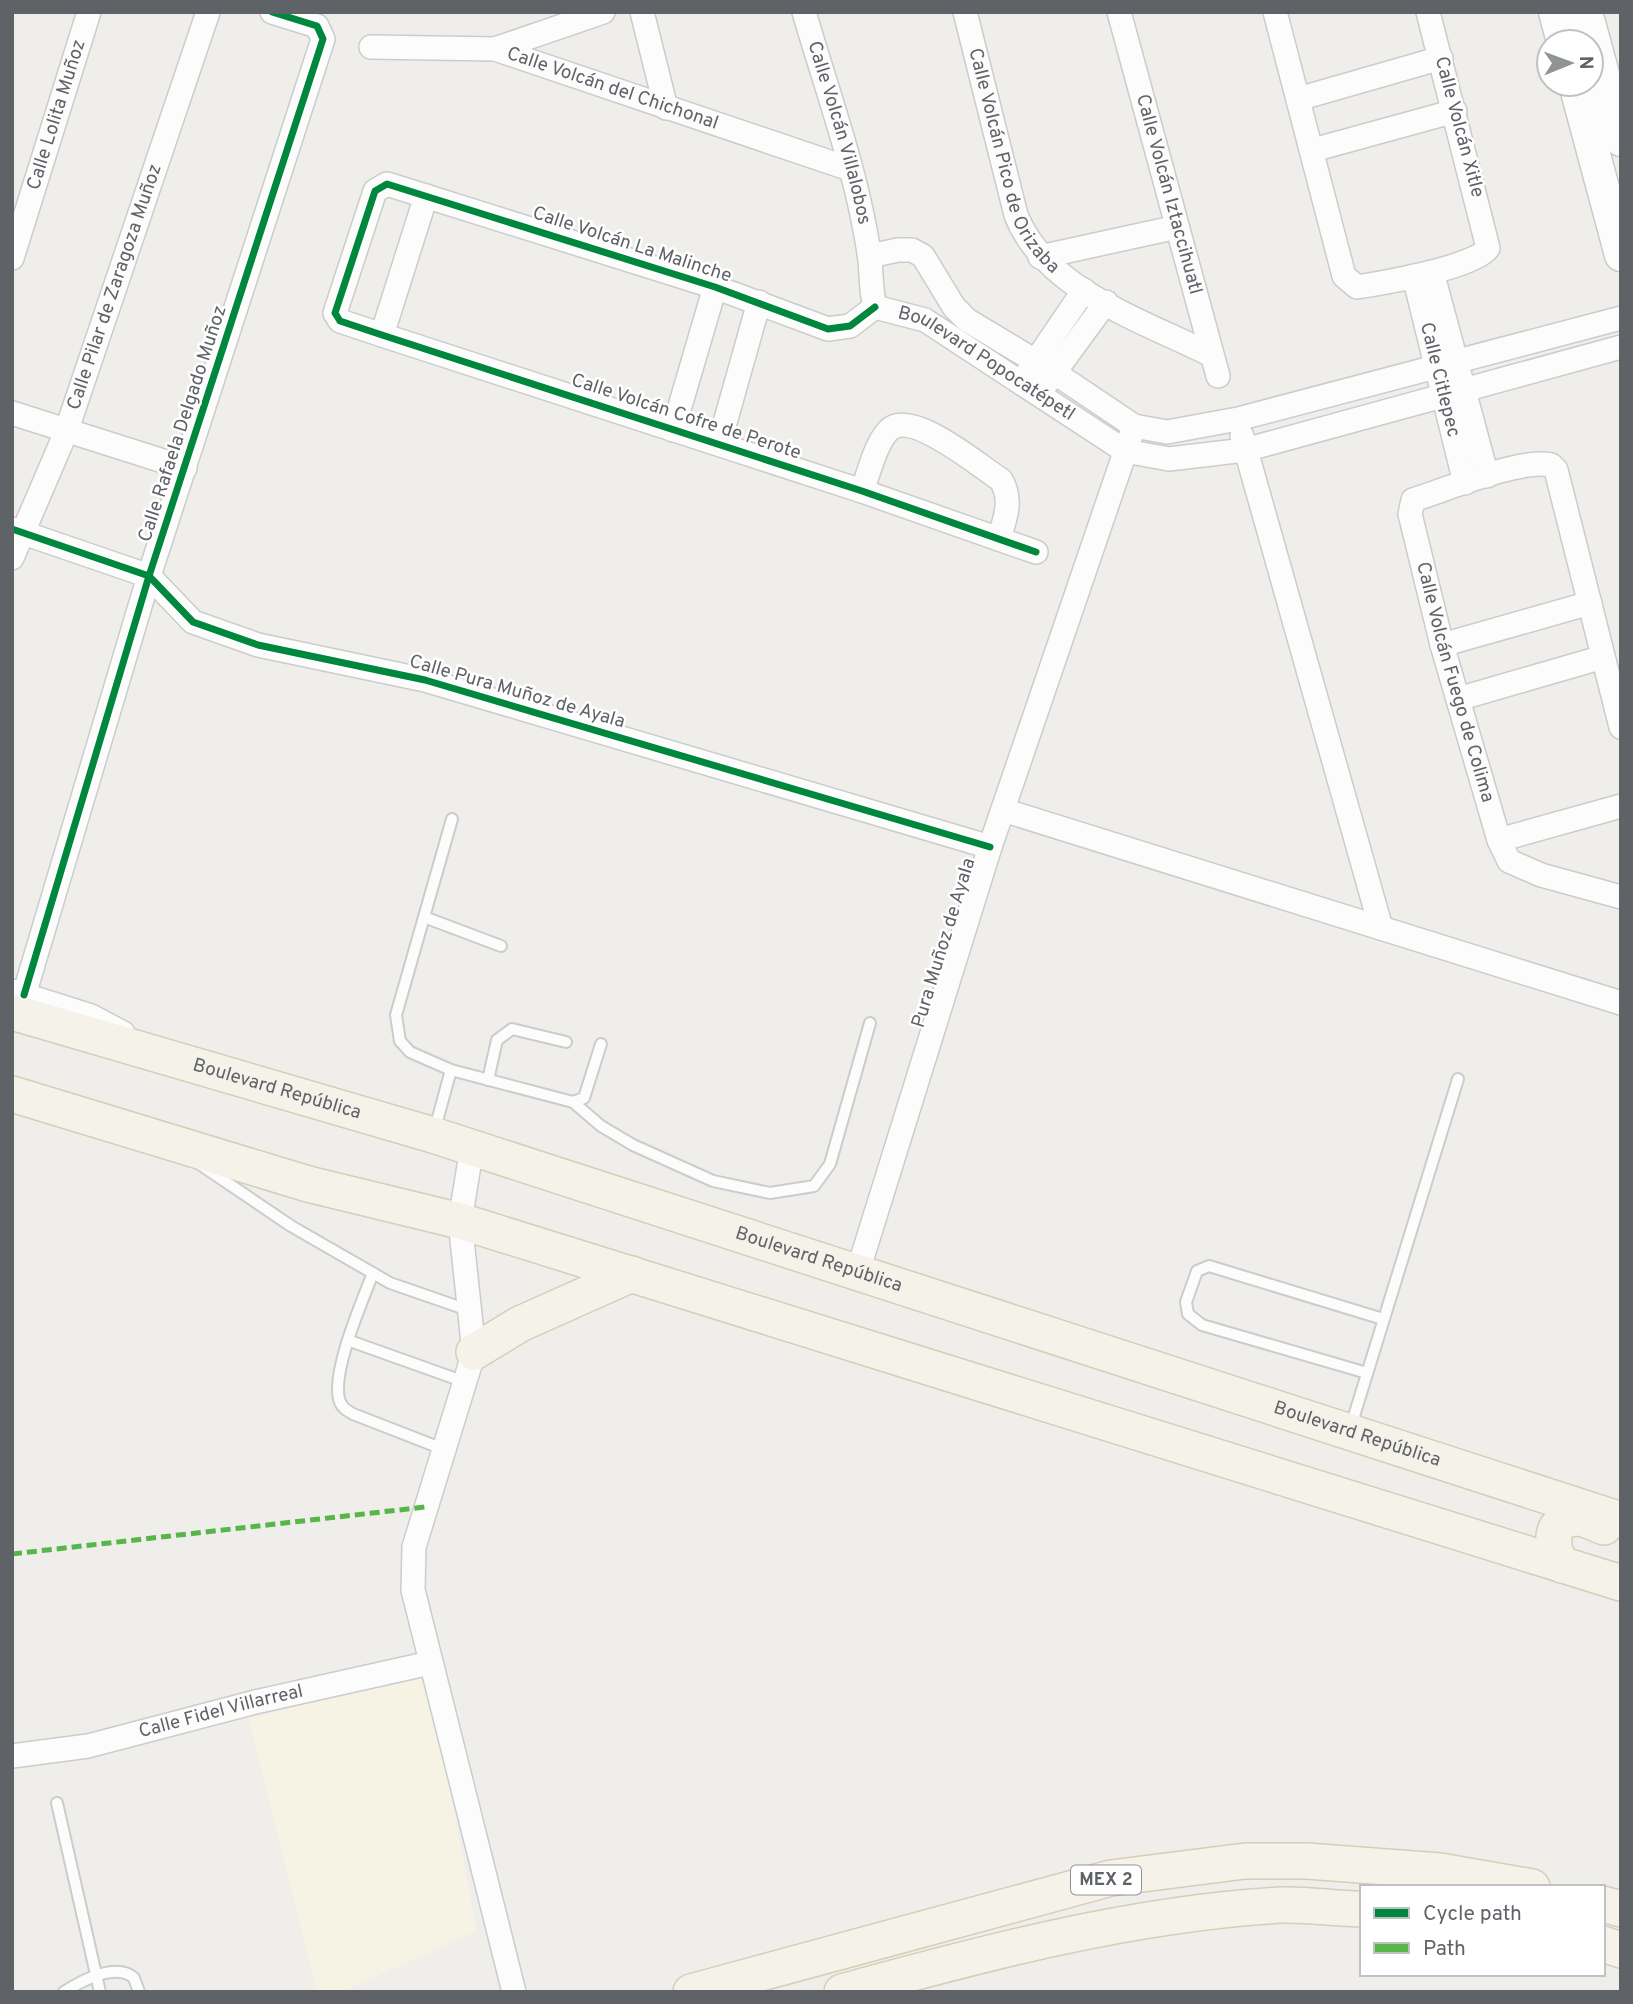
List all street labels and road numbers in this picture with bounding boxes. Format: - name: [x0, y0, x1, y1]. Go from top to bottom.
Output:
- street label: Calle Lolita Muñoz: [22, 37, 92, 193]
- street label: Calle Volcán Villalobos: [801, 38, 876, 227]
- street label: Calle Volcán del Chichonal: [503, 42, 721, 136]
- street label: Calle Volcán Pico de Orizaba: [963, 46, 1064, 279]
- street label: Calle Volcán Xitle: [1429, 54, 1489, 200]
- street label: Calle Volcán Iztaccihuatl: [1130, 92, 1207, 297]
- street label: Calle Pilar de Zaragoza Muñoz: [62, 161, 168, 413]
- street label: Calle Volcán La Malinche: [529, 201, 735, 289]
- street label: Boulevard Popocatépetl: [895, 301, 1079, 427]
- street label: Calle Rafaela Delgado Muñoz: [133, 303, 233, 545]
- street label: Calle Citlepec: [1414, 320, 1465, 440]
- street label: Calle Volcán Cofre de Perote: [568, 368, 804, 466]
- street label: Calle Volcán Fuego de Colima: [1410, 560, 1499, 805]
- street label: Calle Pura Muñoz de Ayala: [406, 650, 628, 734]
- street label: Pura Muñoz de Ayala: [907, 855, 981, 1031]
- street label: Boulevard República: [190, 1053, 364, 1125]
- street label: Boulevard República: [732, 1222, 905, 1298]
- street label: Boulevard República: [1270, 1396, 1444, 1473]
- street label: Calle Fidel Villarreal: [136, 1680, 306, 1744]
- road number: MEX 2: [1071, 1866, 1141, 1894]

